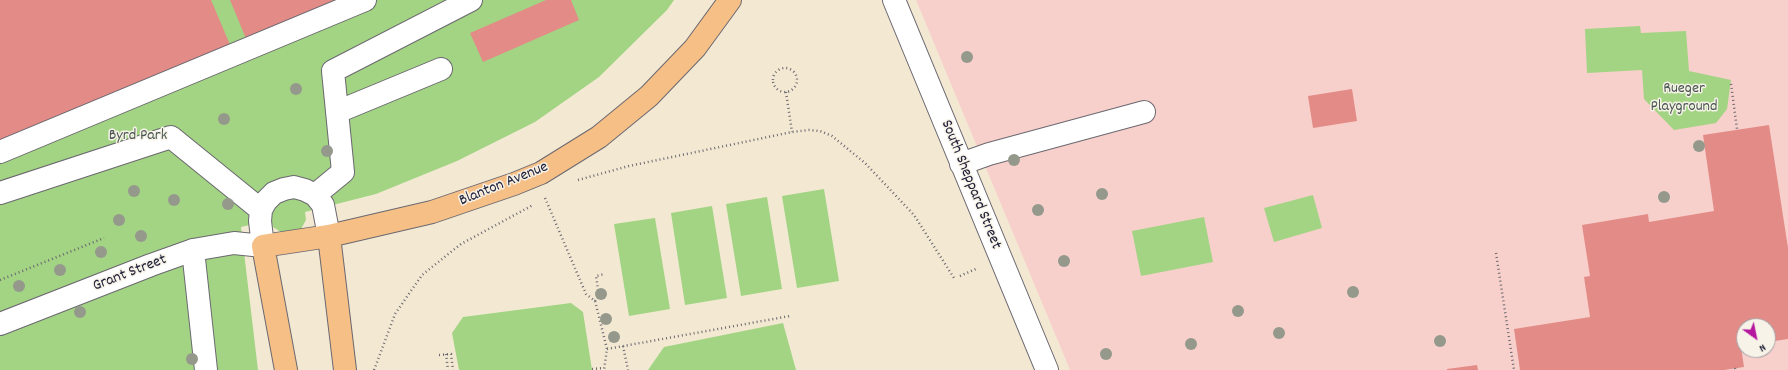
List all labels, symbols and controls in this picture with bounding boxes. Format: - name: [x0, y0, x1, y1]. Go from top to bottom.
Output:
- park label: Rueger Playground: [1651, 80, 1717, 118]
- street label: South Sheppard Street: [935, 118, 1005, 252]
- park label: Byrd Park: [109, 127, 167, 147]
- street label: Blanton Avenue: [457, 158, 551, 212]
- street label: Grant Street: [90, 251, 170, 297]
- north arrow: [1736, 318, 1776, 358]
- text: N: [1755, 339, 1769, 355]

